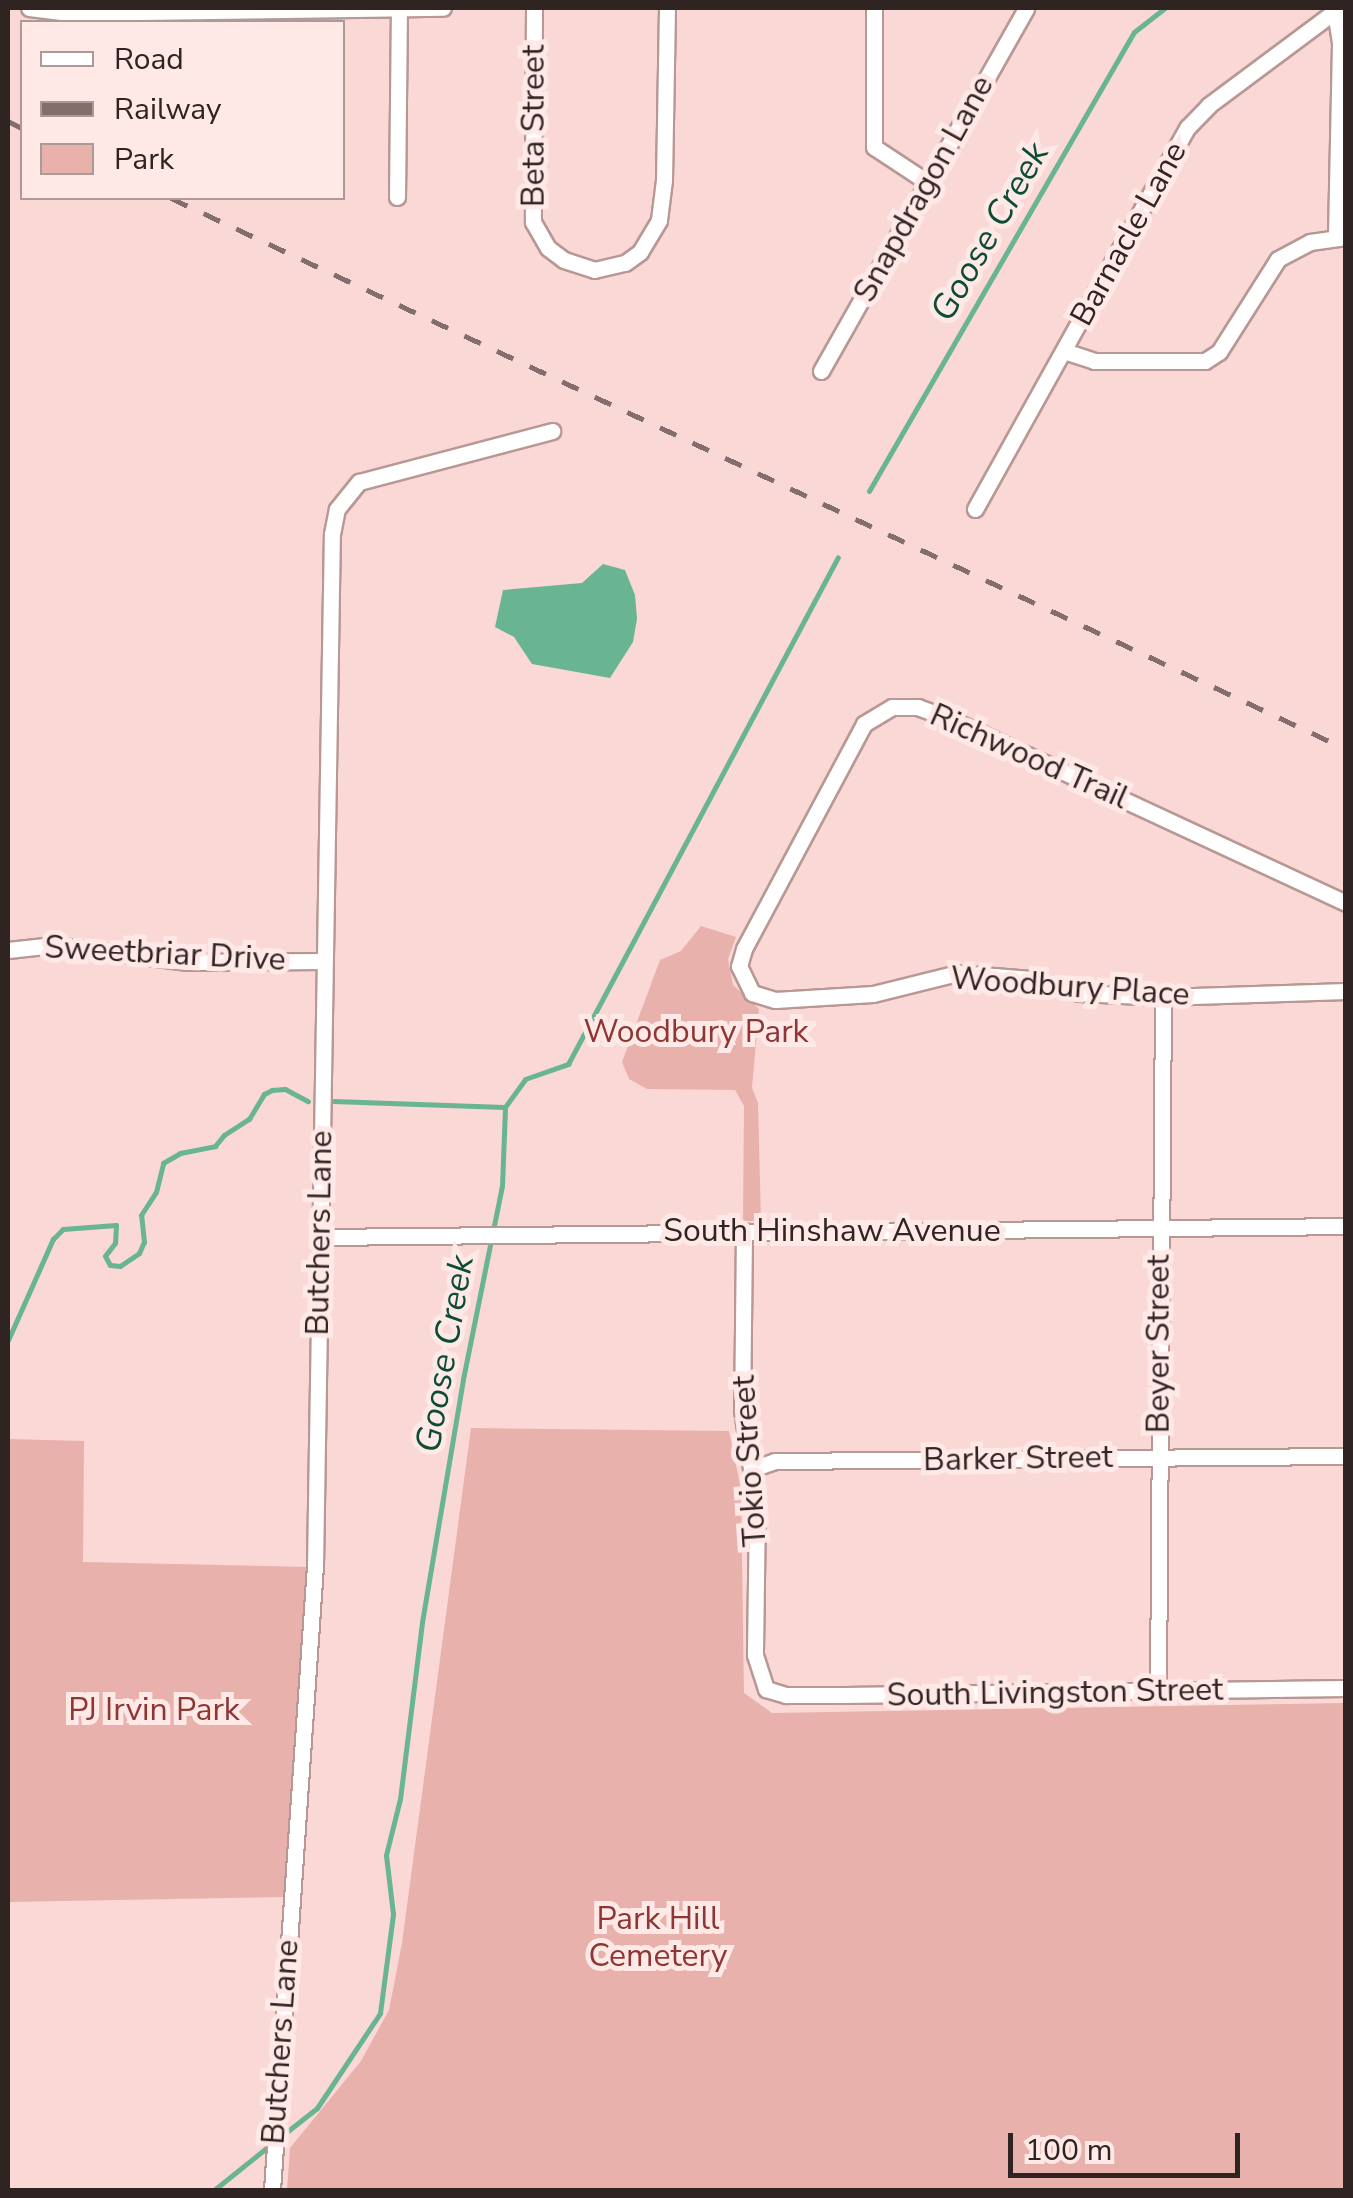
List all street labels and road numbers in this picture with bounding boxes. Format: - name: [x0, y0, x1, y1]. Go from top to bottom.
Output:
- street label: Beta Street: [515, 45, 553, 207]
- street label: Snapdragon Lane: [846, 69, 1002, 309]
- street label: Barnacle Lane: [1063, 135, 1195, 333]
- street label: Richwood Trail: [924, 696, 1134, 818]
- street label: Sweetbriar Drive: [43, 929, 287, 979]
- street label: Woodbury Place: [949, 959, 1191, 1015]
- street label: Butchers Lane: [299, 1130, 341, 1336]
- street label: South Hinshaw Avenue: [663, 1212, 1001, 1250]
- street label: Beyer Street: [1140, 1255, 1178, 1433]
- street label: Tokio Street: [725, 1374, 775, 1548]
- street label: Barker Street: [923, 1438, 1113, 1480]
- street label: South Livingston Street: [886, 1671, 1224, 1715]
- street label: Butchers Lane: [255, 1938, 307, 2146]

